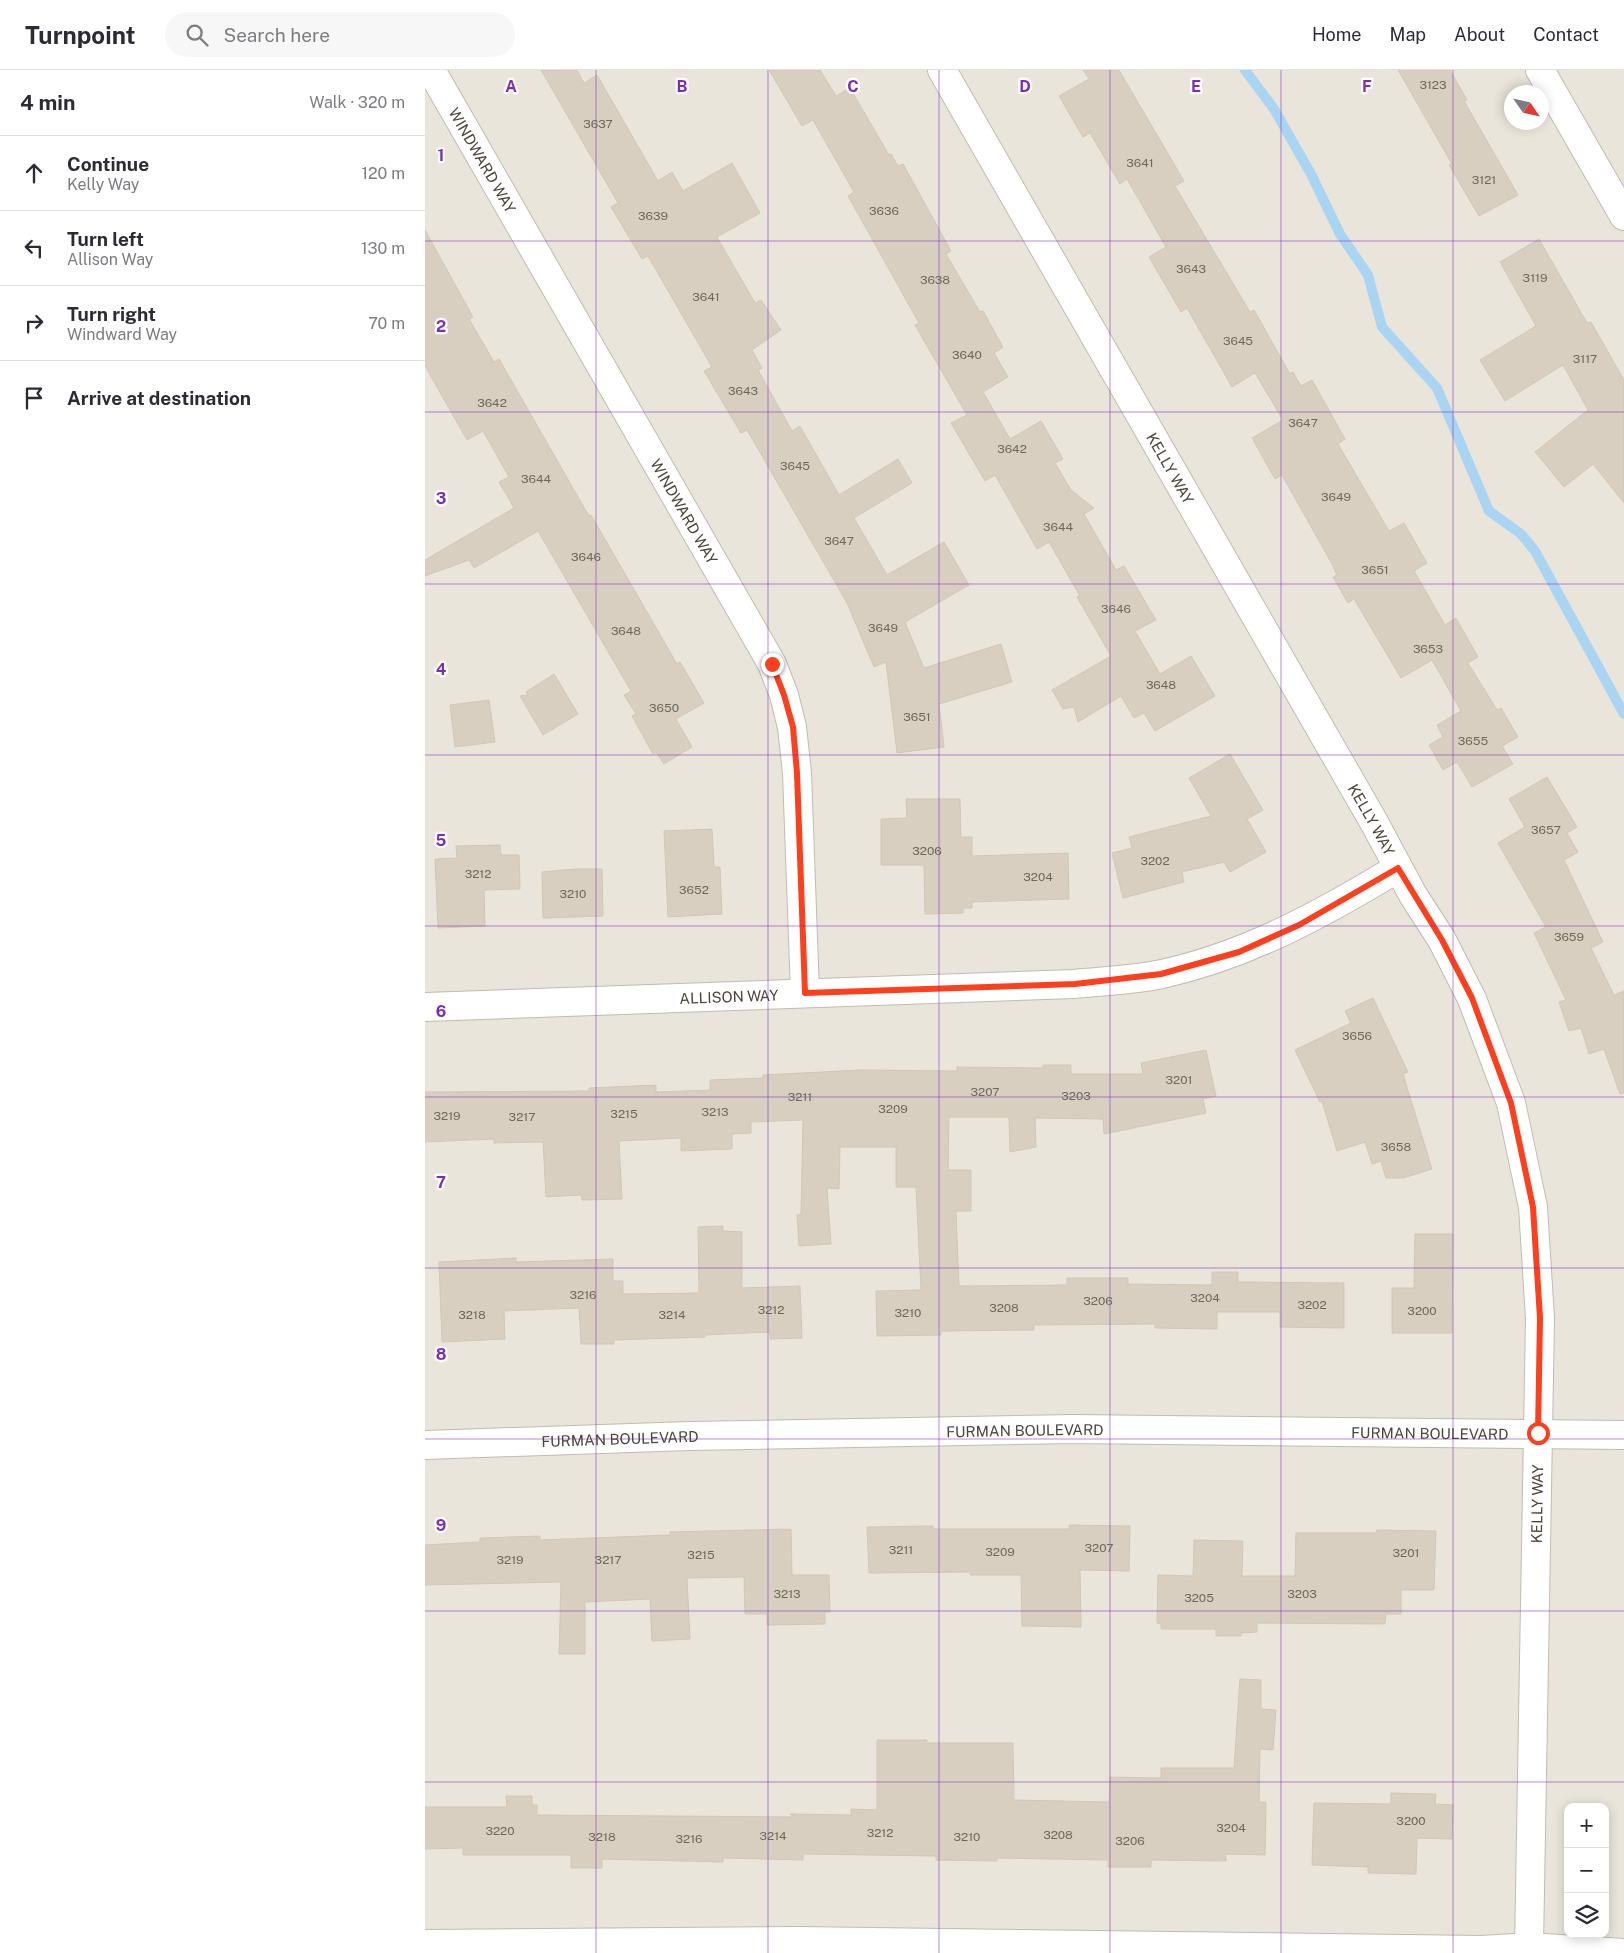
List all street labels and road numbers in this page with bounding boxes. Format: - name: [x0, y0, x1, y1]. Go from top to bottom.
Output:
- street label: WINDWARD WAY: [446, 105, 520, 216]
- street label: KELLY WAY: [1144, 430, 1198, 507]
- street label: WINDWARD WAY: [648, 456, 721, 567]
- street label: KELLY WAY: [1345, 781, 1399, 858]
- street label: ALLISON WAY: [679, 986, 779, 1006]
- street label: FURMAN BOULEVARD: [946, 1420, 1104, 1440]
- street label: FURMAN BOULEVARD: [1351, 1424, 1509, 1442]
- street label: FURMAN BOULEVARD: [541, 1427, 699, 1450]
- street label: KELLY WAY: [1528, 1464, 1546, 1544]

